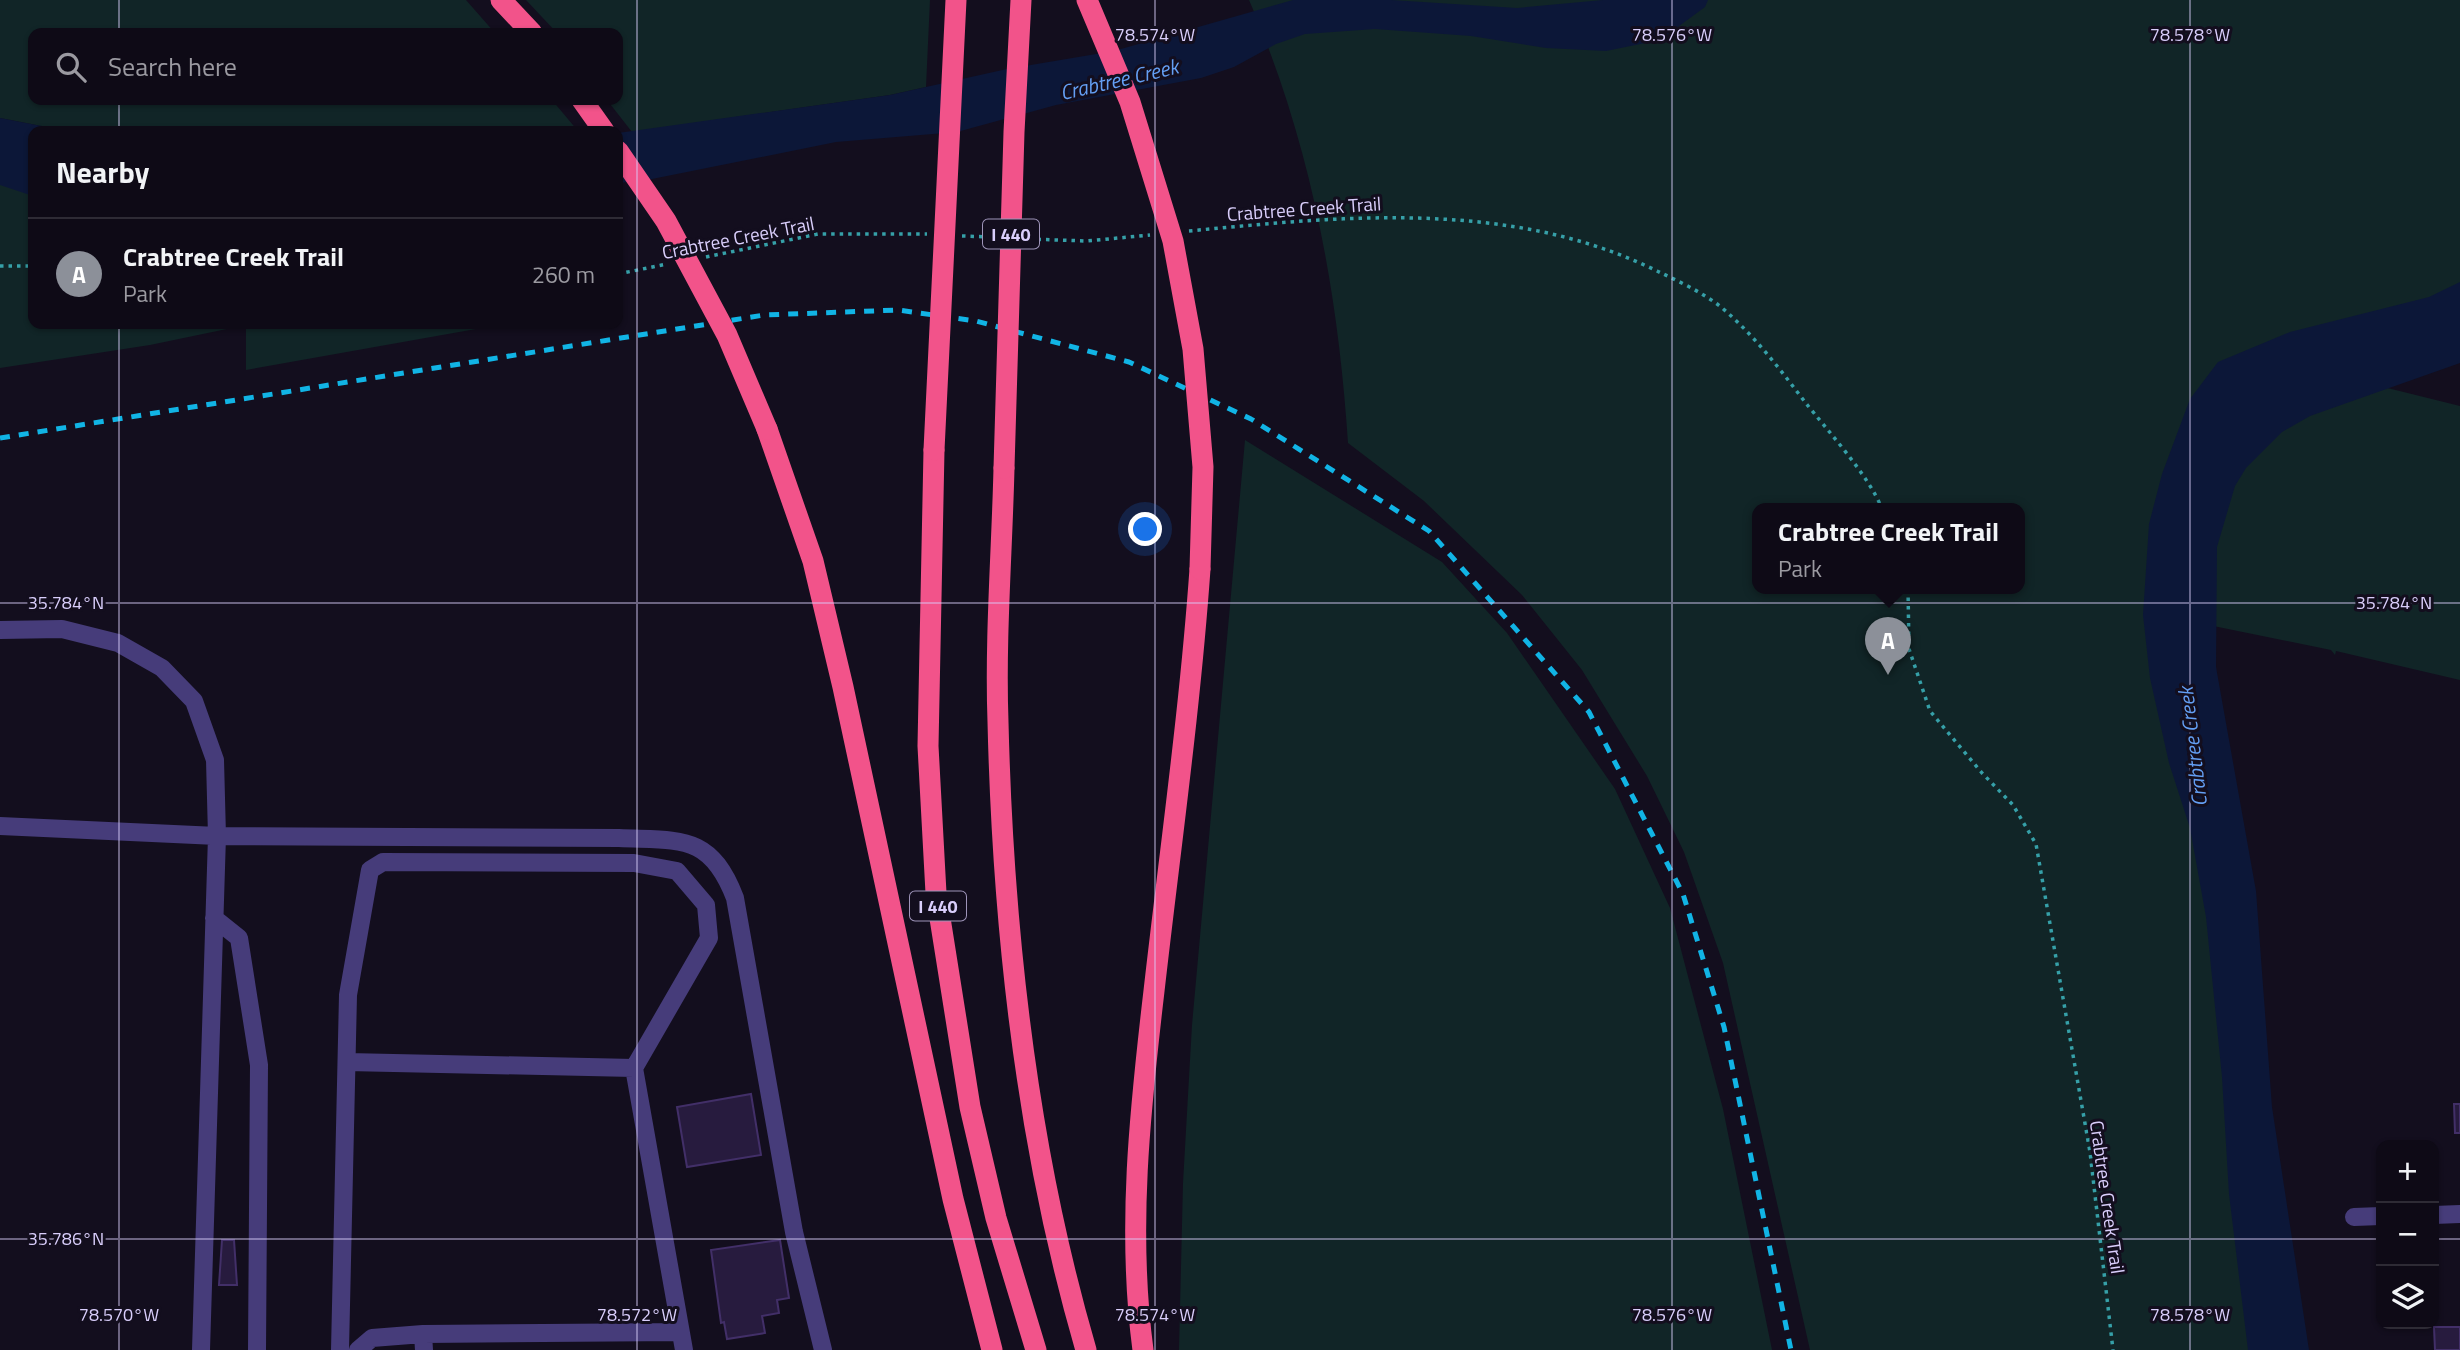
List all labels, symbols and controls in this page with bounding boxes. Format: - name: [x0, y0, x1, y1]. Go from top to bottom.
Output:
- text: 78.574°W: [1115, 21, 1195, 48]
- text: 78.576°W: [1632, 21, 1712, 48]
- text: 78.578°W: [2150, 21, 2230, 48]
- search box: [28, 28, 623, 105]
- text: Search here: [108, 47, 237, 86]
- icon: search: [52, 48, 90, 86]
- water label: Crabtree Creek: [1057, 49, 1184, 108]
- text: Nearby: [56, 149, 149, 195]
- street label: Crabtree Creek Trail: [1226, 188, 1382, 228]
- street label: Crabtree Creek Trail: [659, 208, 817, 266]
- road number: I 440: [983, 220, 1039, 248]
- text: Crabtree Creek Trail: [123, 237, 344, 276]
- text: A: [72, 257, 86, 292]
- text: 260 m: [532, 257, 595, 292]
- text: Park: [123, 276, 167, 311]
- popup: [1752, 503, 2025, 594]
- your location: [1128, 512, 1162, 546]
- text: Crabtree Creek Trail: [1778, 512, 1999, 551]
- text: Park: [1778, 551, 1822, 586]
- text: 35.784°N: [28, 589, 104, 616]
- text: 35.784°N: [2356, 589, 2432, 616]
- pin: A: [1865, 617, 1911, 675]
- water label: Crabtree Creek: [2168, 683, 2215, 809]
- road number: I 440: [910, 891, 966, 920]
- street label: Crabtree Creek Trail: [2083, 1118, 2133, 1276]
- map controls: [2376, 1140, 2439, 1329]
- button: +: [2376, 1140, 2439, 1203]
- button: −: [2376, 1203, 2439, 1266]
- text: 35.786°N: [28, 1225, 104, 1252]
- button: layers: [2376, 1266, 2439, 1329]
- text: 78.570°W: [79, 1301, 159, 1328]
- text: 78.572°W: [597, 1301, 677, 1328]
- text: 78.574°W: [1115, 1301, 1195, 1328]
- text: 78.576°W: [1632, 1301, 1712, 1328]
- text: 78.578°W: [2150, 1301, 2230, 1328]

